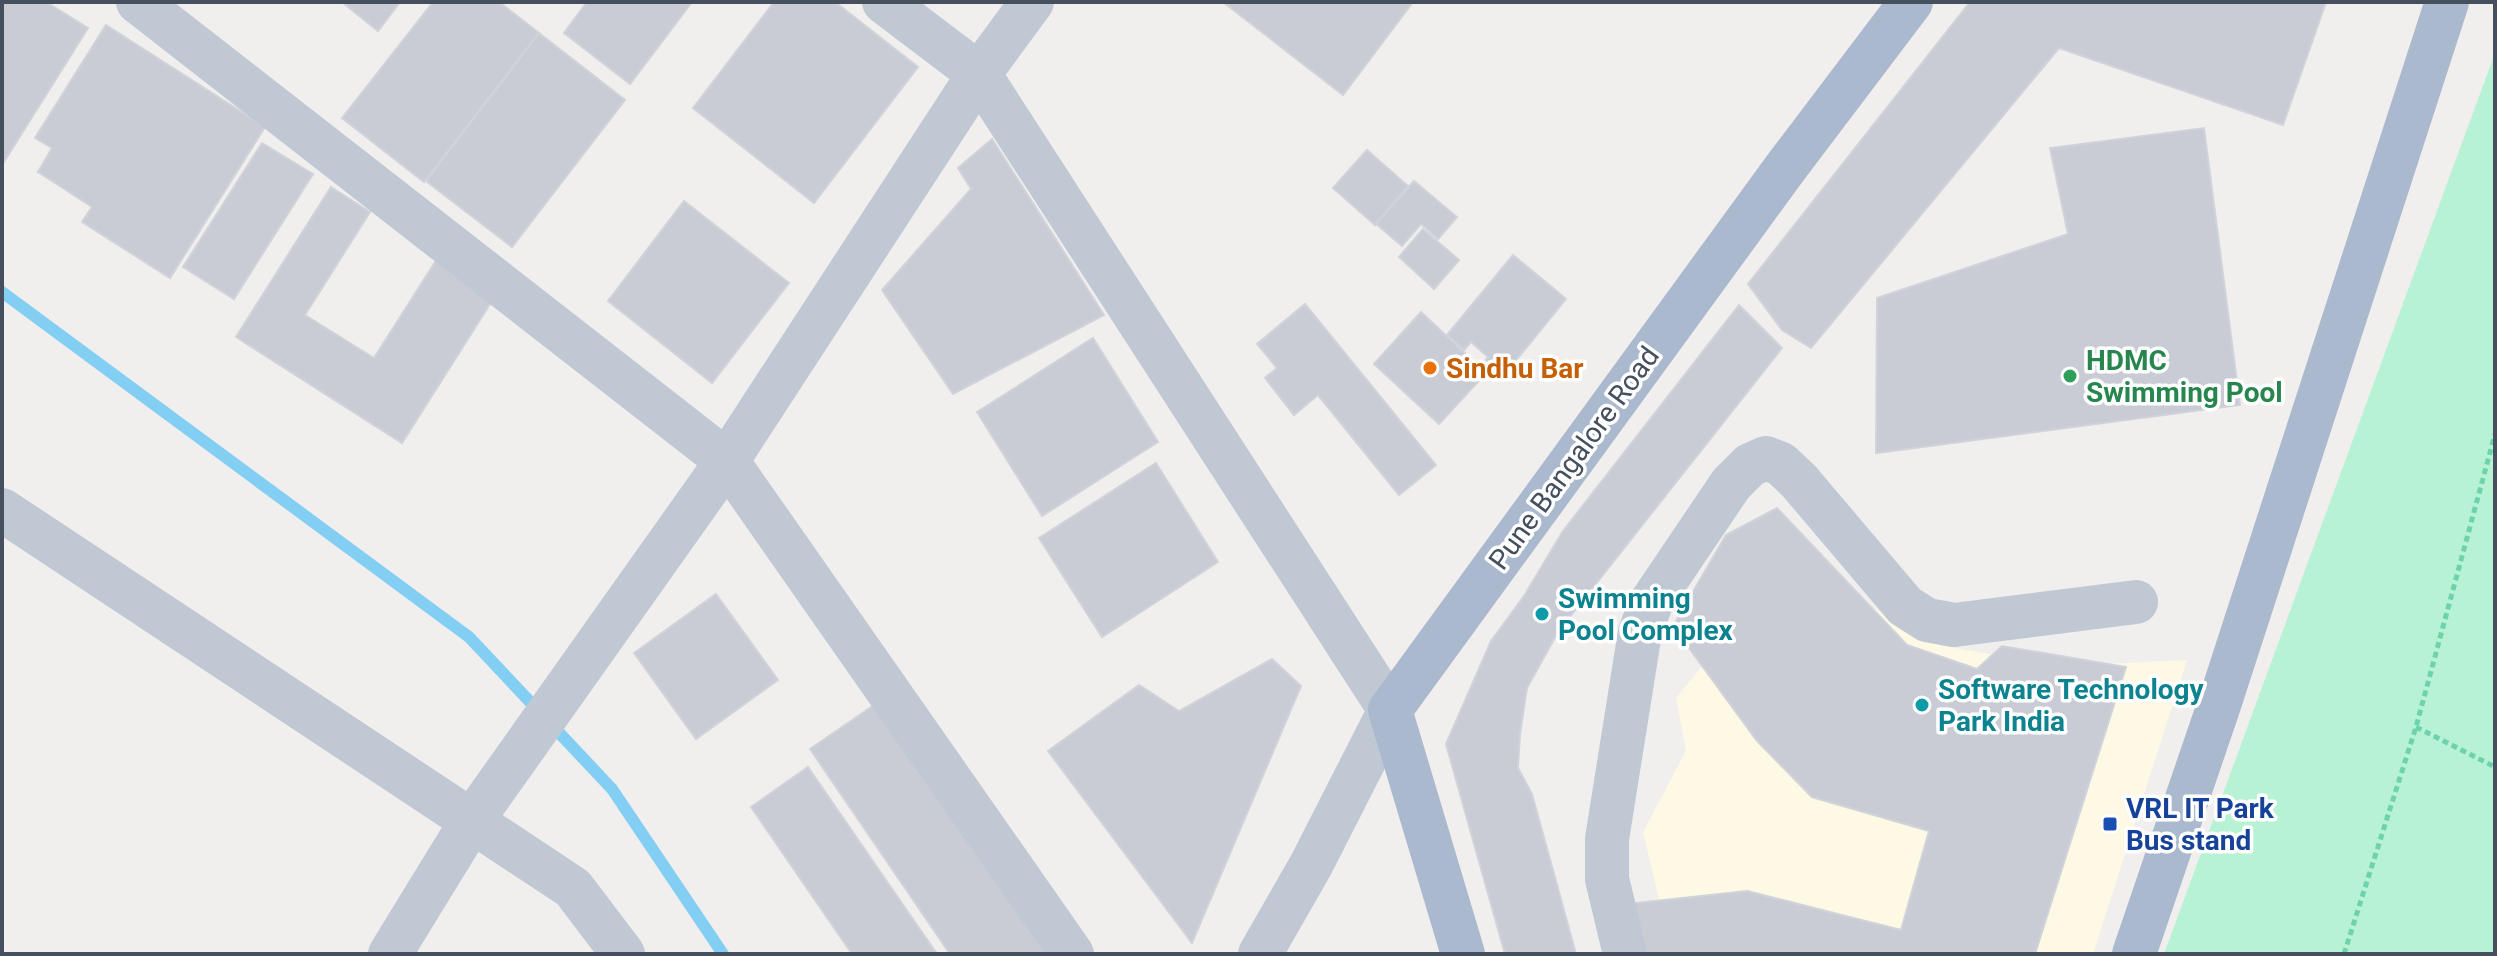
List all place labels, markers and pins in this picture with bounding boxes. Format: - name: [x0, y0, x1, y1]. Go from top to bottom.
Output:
- place label: HDMC Swimming Pool: [2086, 344, 2283, 409]
- place label: Sindhu Bar: [1446, 352, 1584, 385]
- marker: Sindhu Bar: [1421, 359, 1439, 377]
- marker: HDMC Swimming Pool: [2061, 367, 2079, 385]
- place label: Swimming Pool Complex: [1558, 582, 1734, 647]
- marker: Swimming Pool Complex: [1533, 605, 1551, 623]
- place label: Software Technology Park India: [1938, 673, 2205, 738]
- marker: Software Technology Park India: [1913, 696, 1931, 714]
- place label: VRL IT Park Bus stand: [2126, 792, 2275, 857]
- marker: VRL IT Park Bus stand: [2101, 815, 2119, 833]

